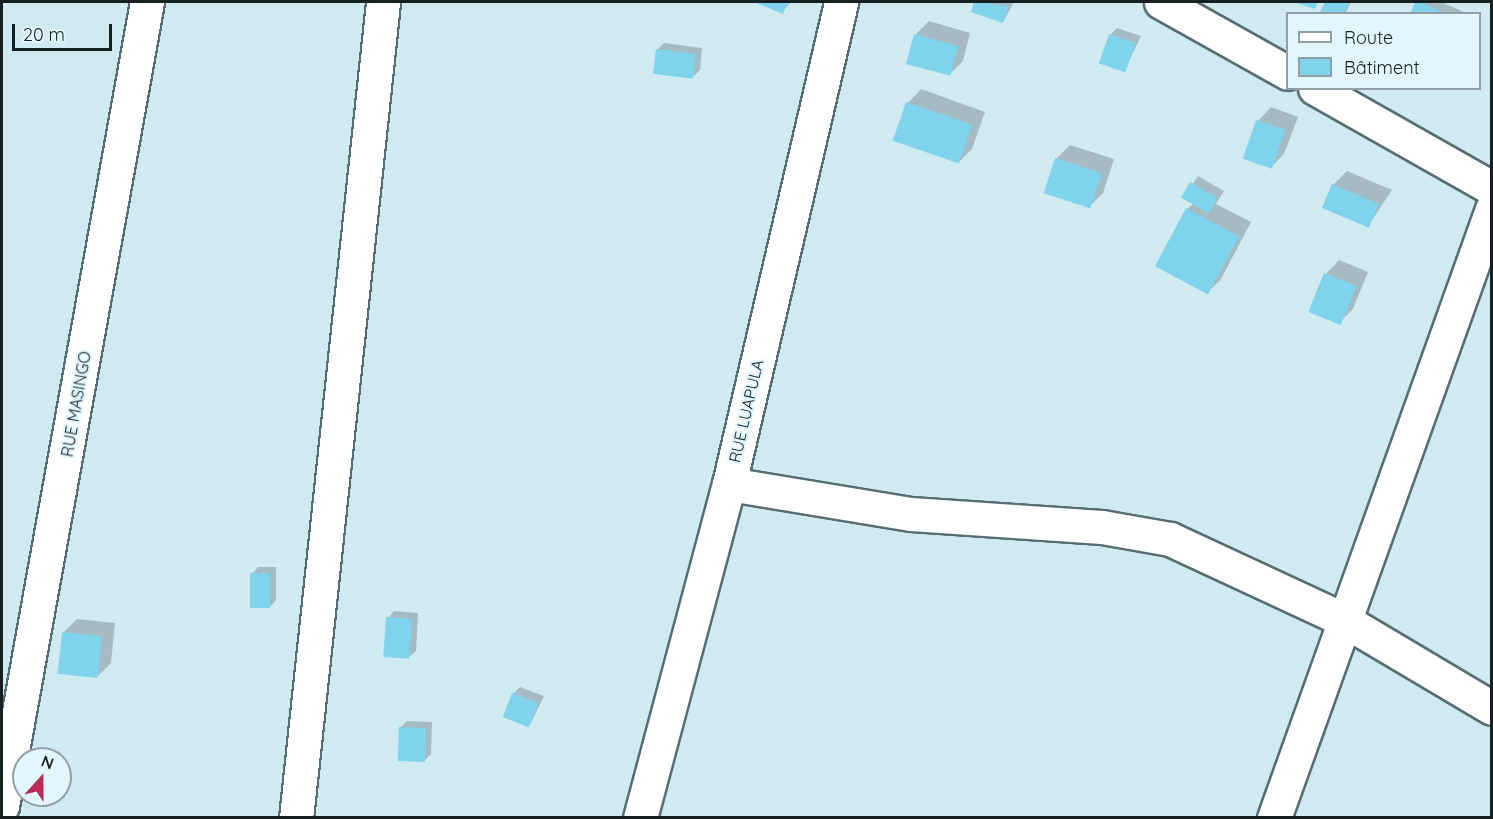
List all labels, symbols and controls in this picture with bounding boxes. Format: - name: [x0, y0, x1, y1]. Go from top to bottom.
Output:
- scale bar: [15, 12, 116, 50]
- legend: [1286, 12, 1481, 90]
- text: 20 m: [23, 23, 65, 46]
- text: Route: [1344, 26, 1393, 49]
- text: Bâtiment: [1344, 56, 1420, 79]
- street label: RUE MASINGO: [57, 350, 95, 458]
- street label: RUE LUAPULA: [725, 358, 767, 464]
- north arrow: [12, 747, 72, 807]
- text: N: [39, 751, 57, 774]

